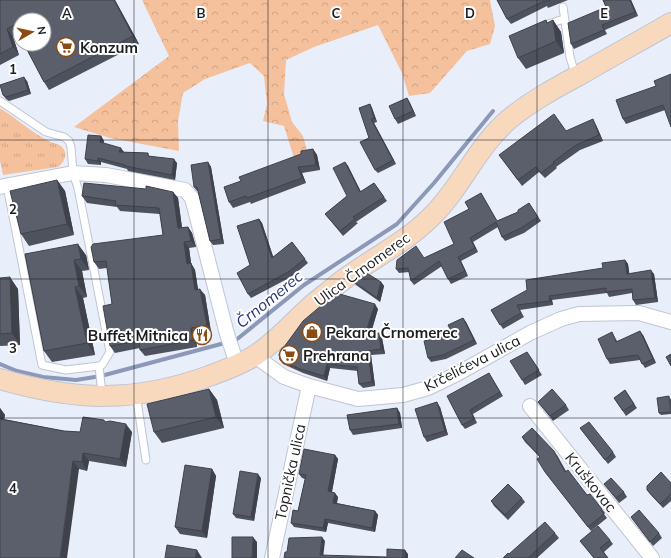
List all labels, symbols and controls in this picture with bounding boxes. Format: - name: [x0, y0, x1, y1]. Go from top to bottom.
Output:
- text: A: [62, 5, 72, 21]
- text: B: [197, 5, 206, 21]
- text: C: [332, 5, 341, 21]
- text: D: [465, 5, 475, 21]
- text: E: [600, 5, 608, 21]
- north arrow: [12, 12, 52, 52]
- text: N: [34, 25, 49, 36]
- supermarket icon: Konzum: [55, 36, 77, 58]
- place label: Konzum: [80, 38, 138, 57]
- text: 1: [9, 61, 17, 77]
- text: 2: [9, 201, 17, 217]
- street label: Ulica Črnomerec: [310, 228, 414, 310]
- water label: Črnomerec: [231, 266, 307, 332]
- shop icon: Pekara Črnomerec: [301, 321, 323, 343]
- place label: Pekara Črnomerec: [326, 323, 458, 342]
- restaurant icon: Buffet Mitnica: [191, 324, 213, 346]
- place label: Buffet Mitnica: [88, 326, 188, 345]
- street label: Krčelićeva ulica: [421, 331, 523, 395]
- text: 3: [9, 340, 17, 356]
- supermarket icon: Prehrana: [278, 344, 300, 366]
- place label: Prehrana: [303, 346, 369, 365]
- street label: Topnička ulica: [271, 422, 309, 522]
- street label: Kruškovac: [561, 448, 621, 516]
- text: 4: [9, 480, 17, 496]

